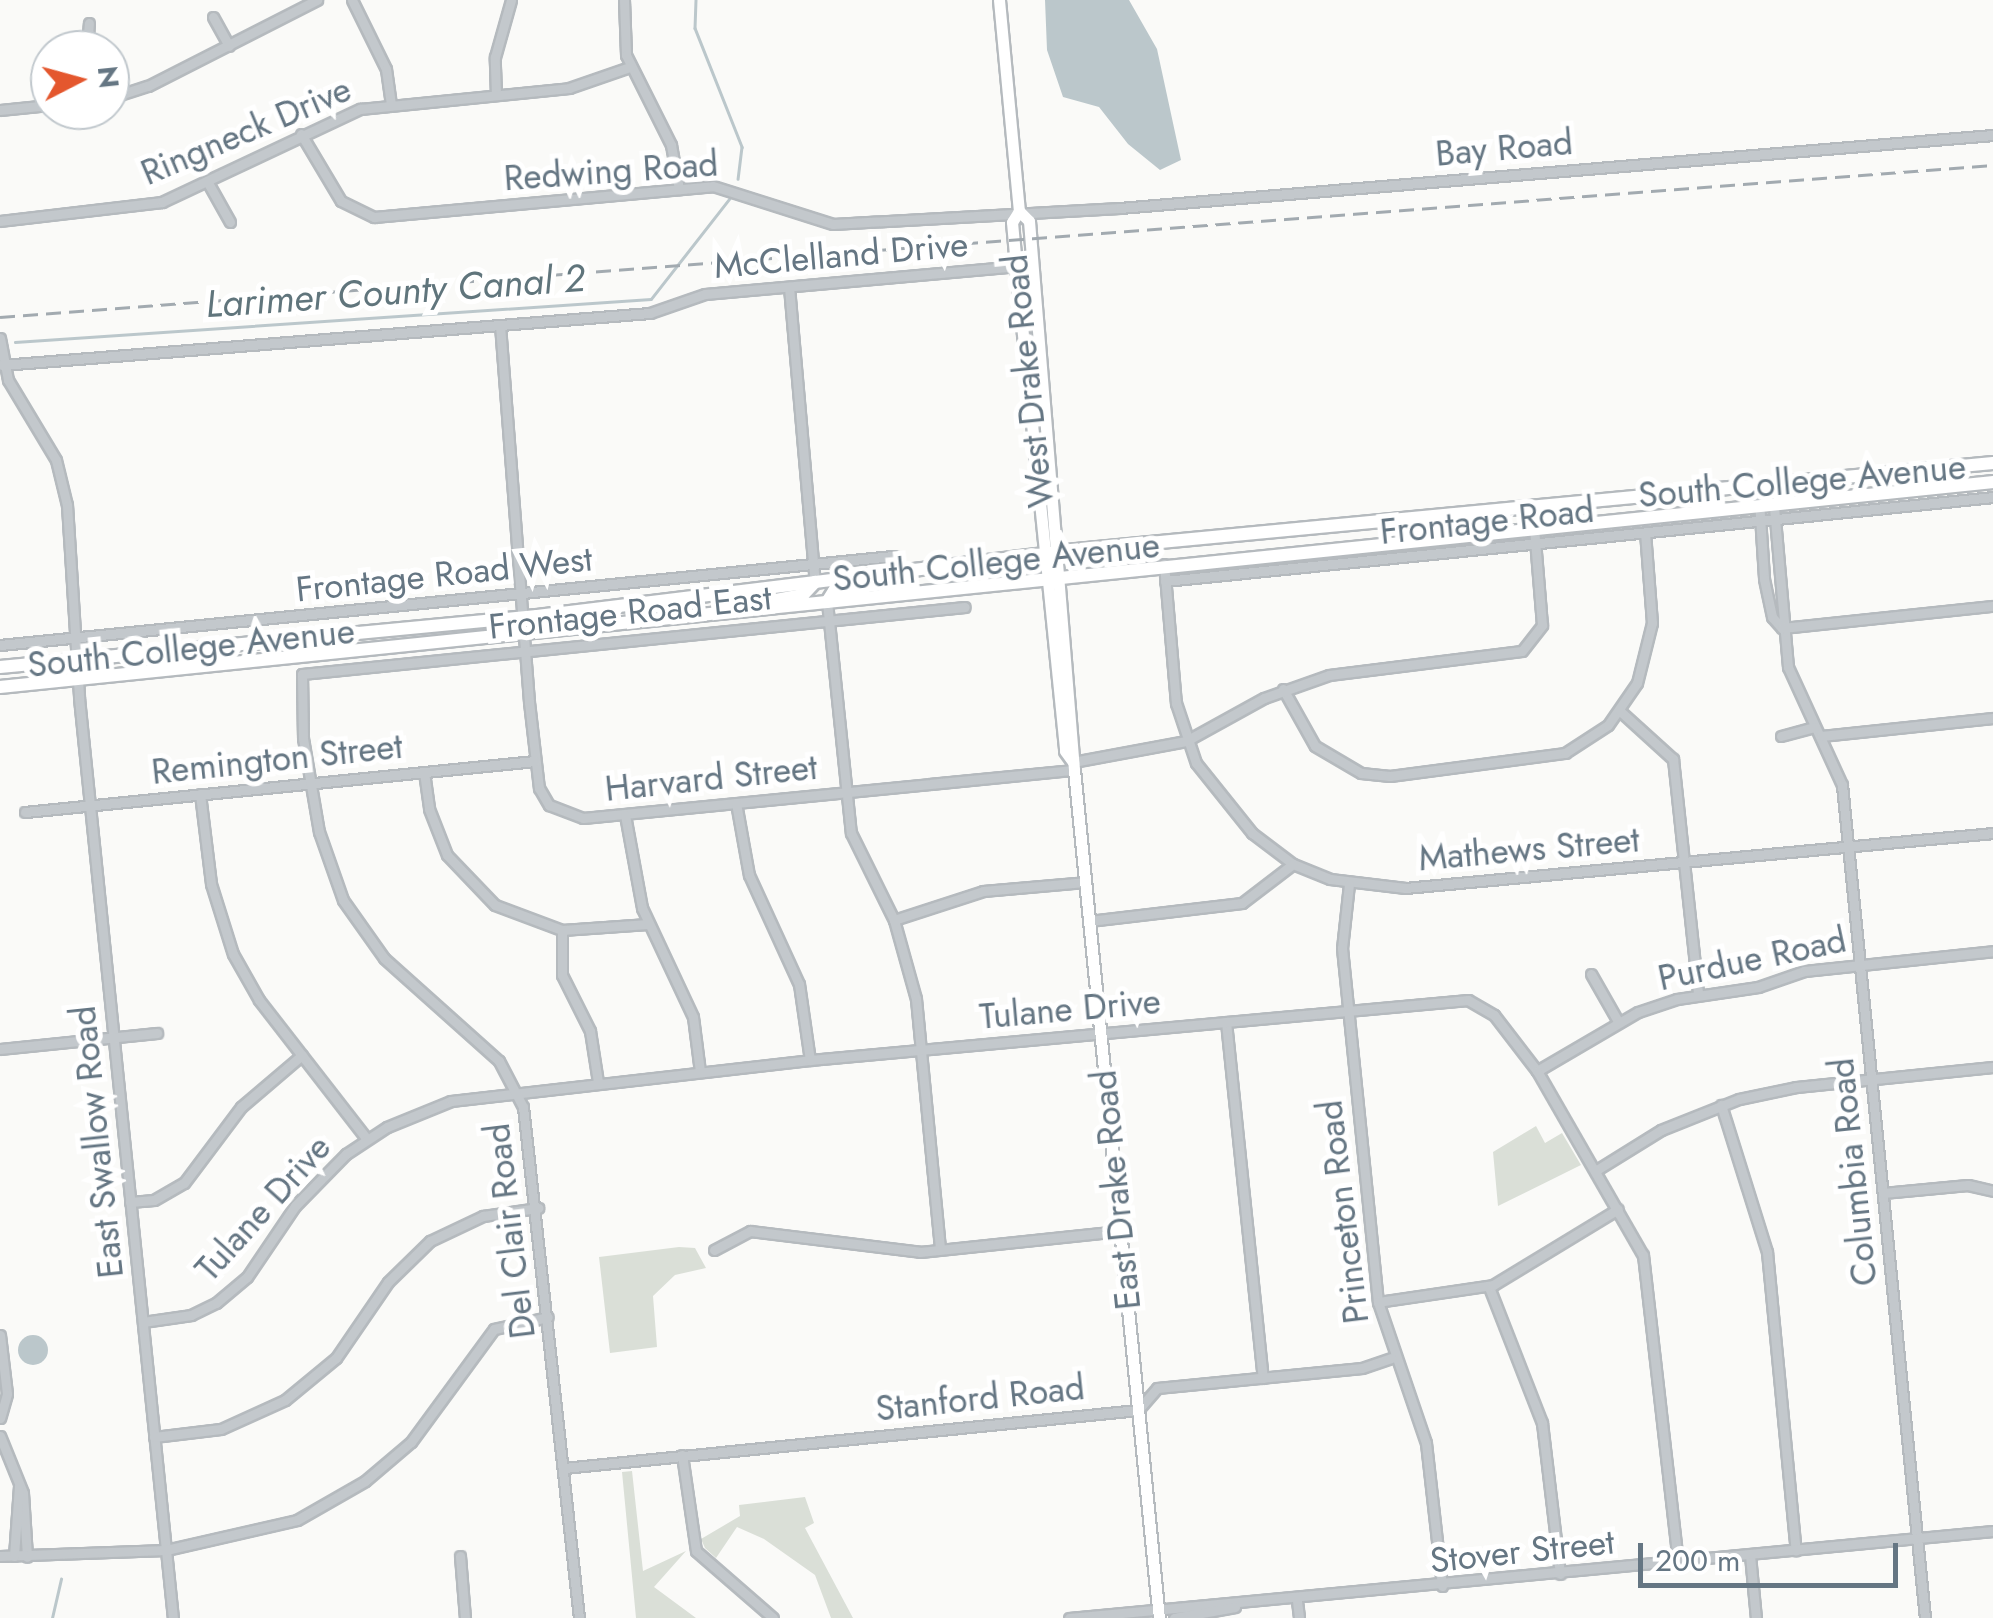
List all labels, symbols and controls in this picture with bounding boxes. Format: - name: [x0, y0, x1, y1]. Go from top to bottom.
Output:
- north arrow: [30, 30, 130, 130]
- text: N: [87, 64, 130, 90]
- street label: Ringneck Drive: [135, 68, 357, 194]
- street label: Bay Road: [1434, 121, 1574, 175]
- street label: Redwing Road: [502, 143, 720, 199]
- street label: McClelland Drive: [712, 223, 970, 287]
- street label: West Drake Road: [994, 252, 1062, 510]
- water label: Larimer County Canal 2: [204, 255, 586, 327]
- street label: South College Avenue: [1636, 446, 1968, 516]
- street label: Frontage Road: [1378, 489, 1596, 553]
- street label: South College Avenue: [830, 524, 1162, 600]
- street label: Frontage Road West: [294, 538, 594, 610]
- street label: Frontage Road East: [487, 576, 773, 648]
- street label: South College Avenue: [25, 610, 357, 686]
- street label: Remington Street: [149, 725, 405, 793]
- street label: Harvard Street: [603, 746, 819, 810]
- street label: Mathews Street: [1417, 818, 1641, 880]
- street label: Purdue Road: [1654, 919, 1850, 999]
- street label: Tulane Drive: [978, 980, 1162, 1038]
- street label: East Swallow Road: [62, 1004, 132, 1280]
- street label: Columbia Road: [1820, 1056, 1886, 1288]
- street label: East Drake Road: [1083, 1068, 1149, 1312]
- street label: Princeton Road: [1308, 1098, 1378, 1326]
- street label: Del Clair Road: [476, 1121, 544, 1341]
- street label: Tulane Drive: [187, 1127, 339, 1289]
- street label: Stanford Road: [873, 1366, 1087, 1430]
- street label: Stover Street: [1428, 1520, 1616, 1582]
- scale bar: [1643, 1523, 1903, 1585]
- text: 200 m: [1655, 1539, 1740, 1582]

